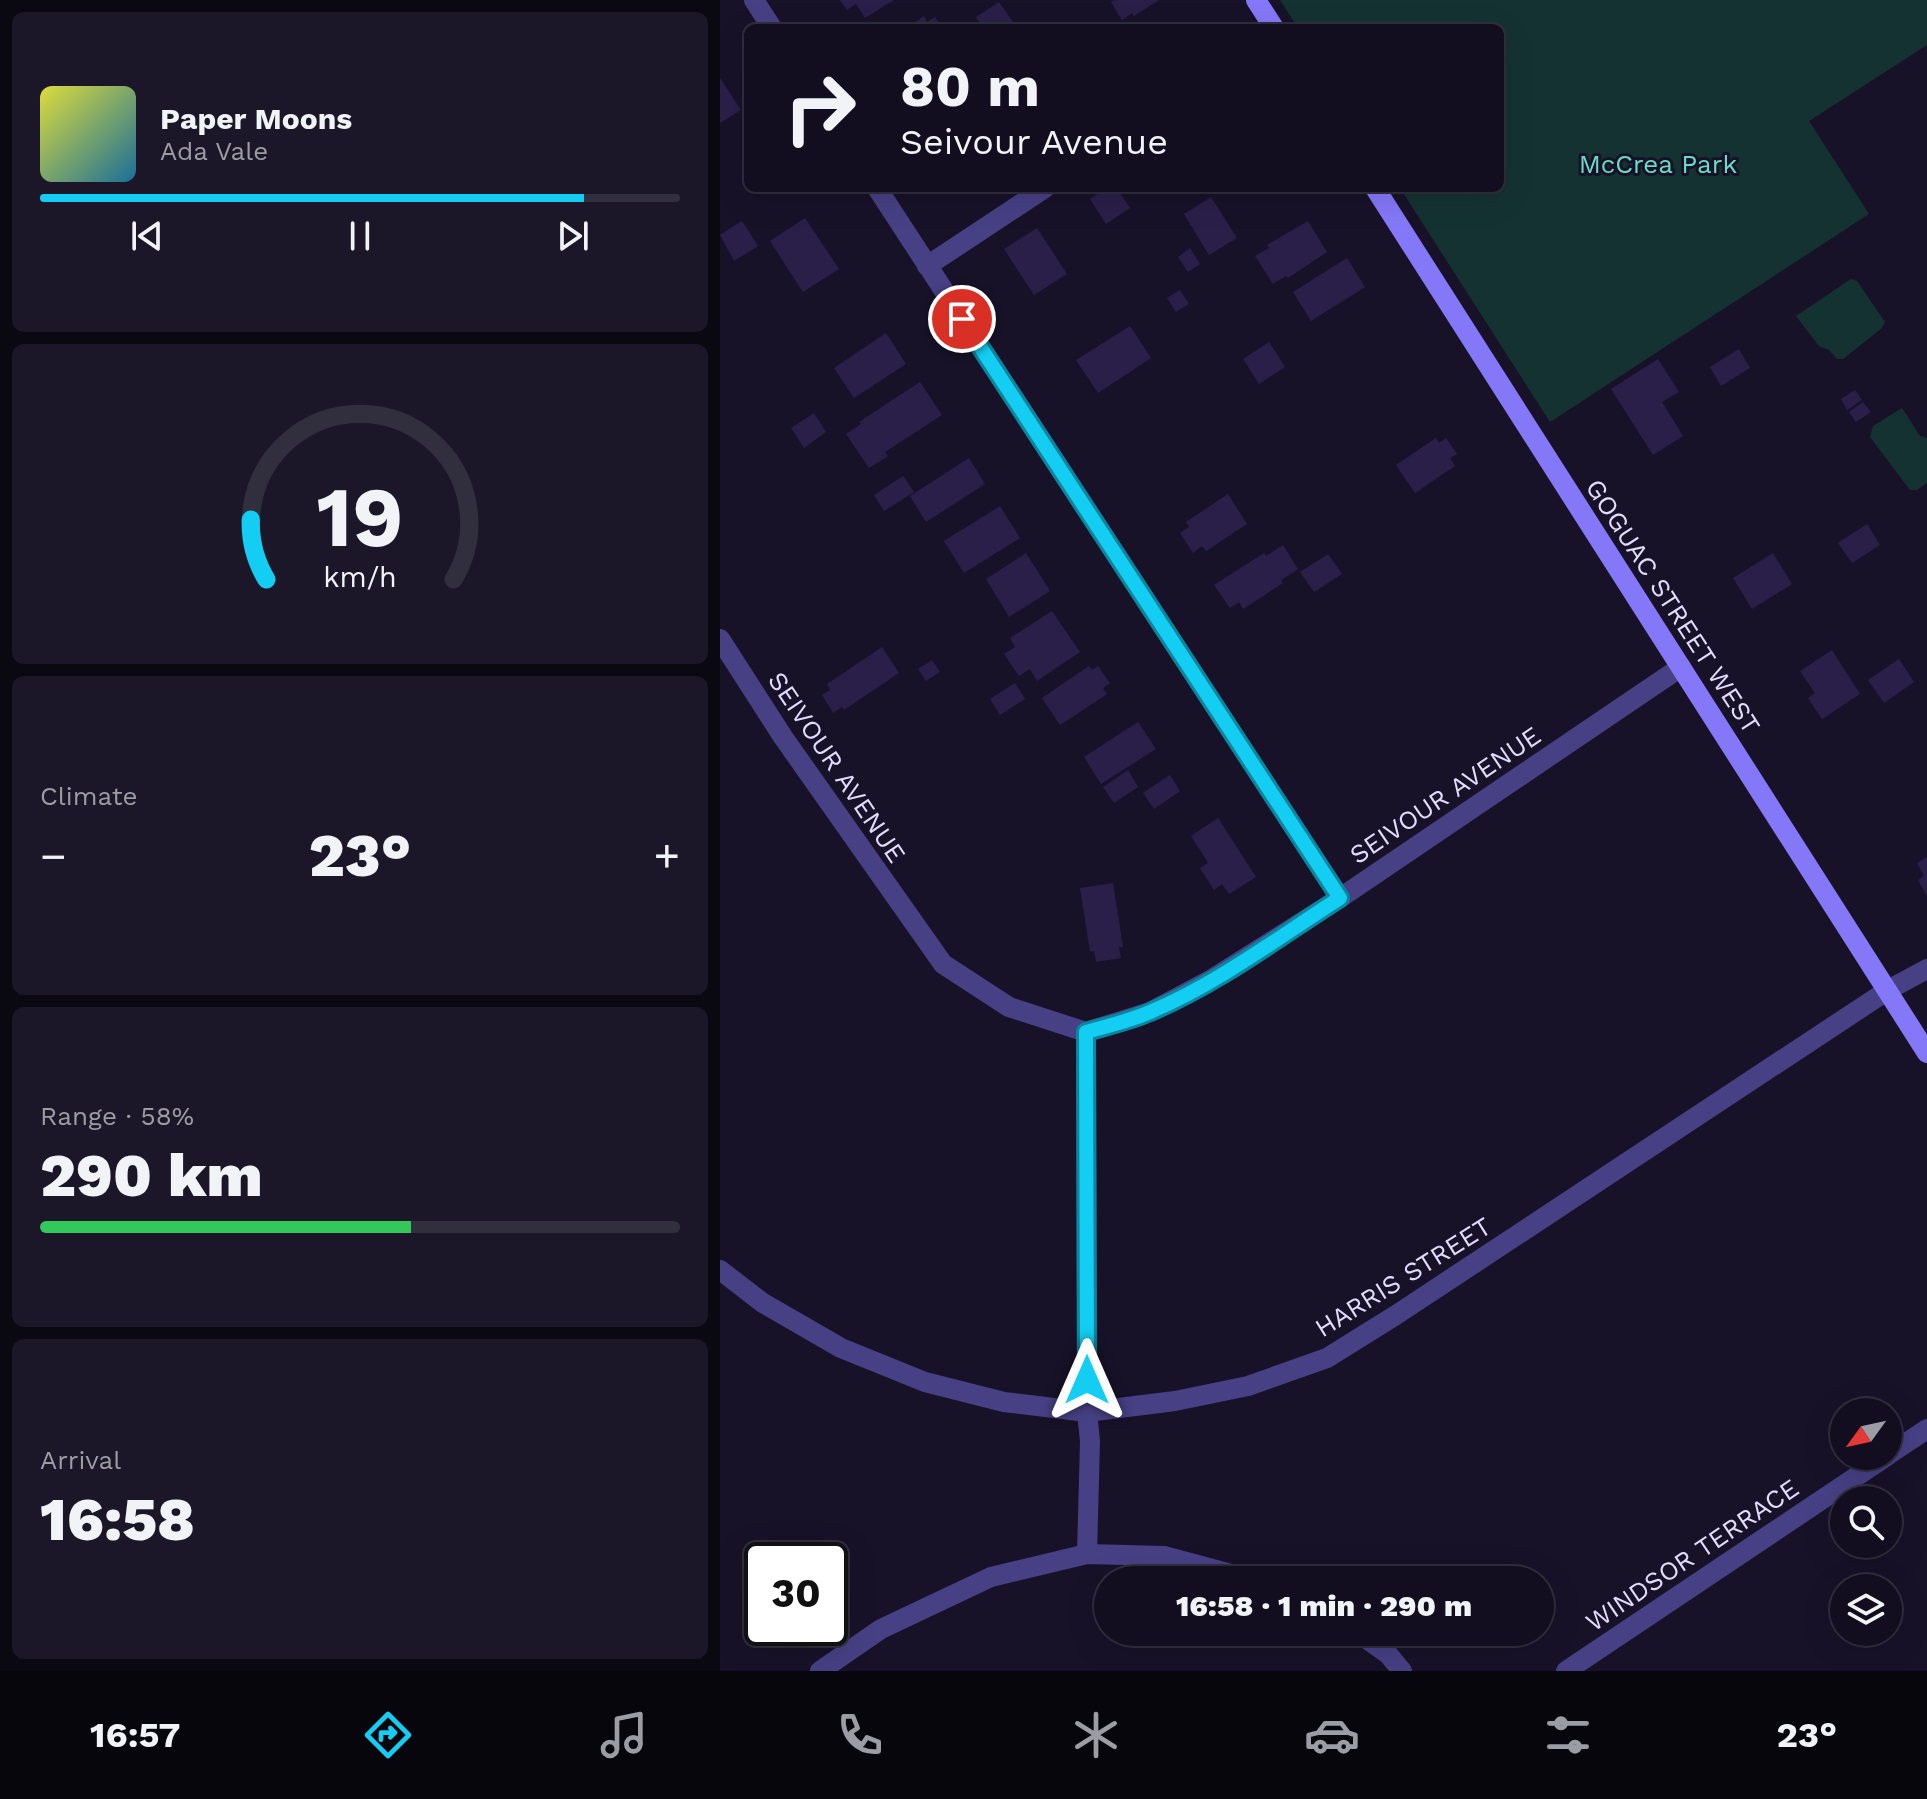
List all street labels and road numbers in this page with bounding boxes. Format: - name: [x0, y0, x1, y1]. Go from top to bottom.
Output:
- street label: GOGUAC STREET WEST: [1580, 473, 1766, 739]
- street label: SEIVOUR AVENUE: [762, 666, 912, 868]
- street label: SEIVOUR AVENUE: [1344, 720, 1546, 870]
- street label: HARRIS STREET: [1309, 1211, 1497, 1343]
- street label: WINDSOR TERRACE: [1580, 1473, 1804, 1637]

